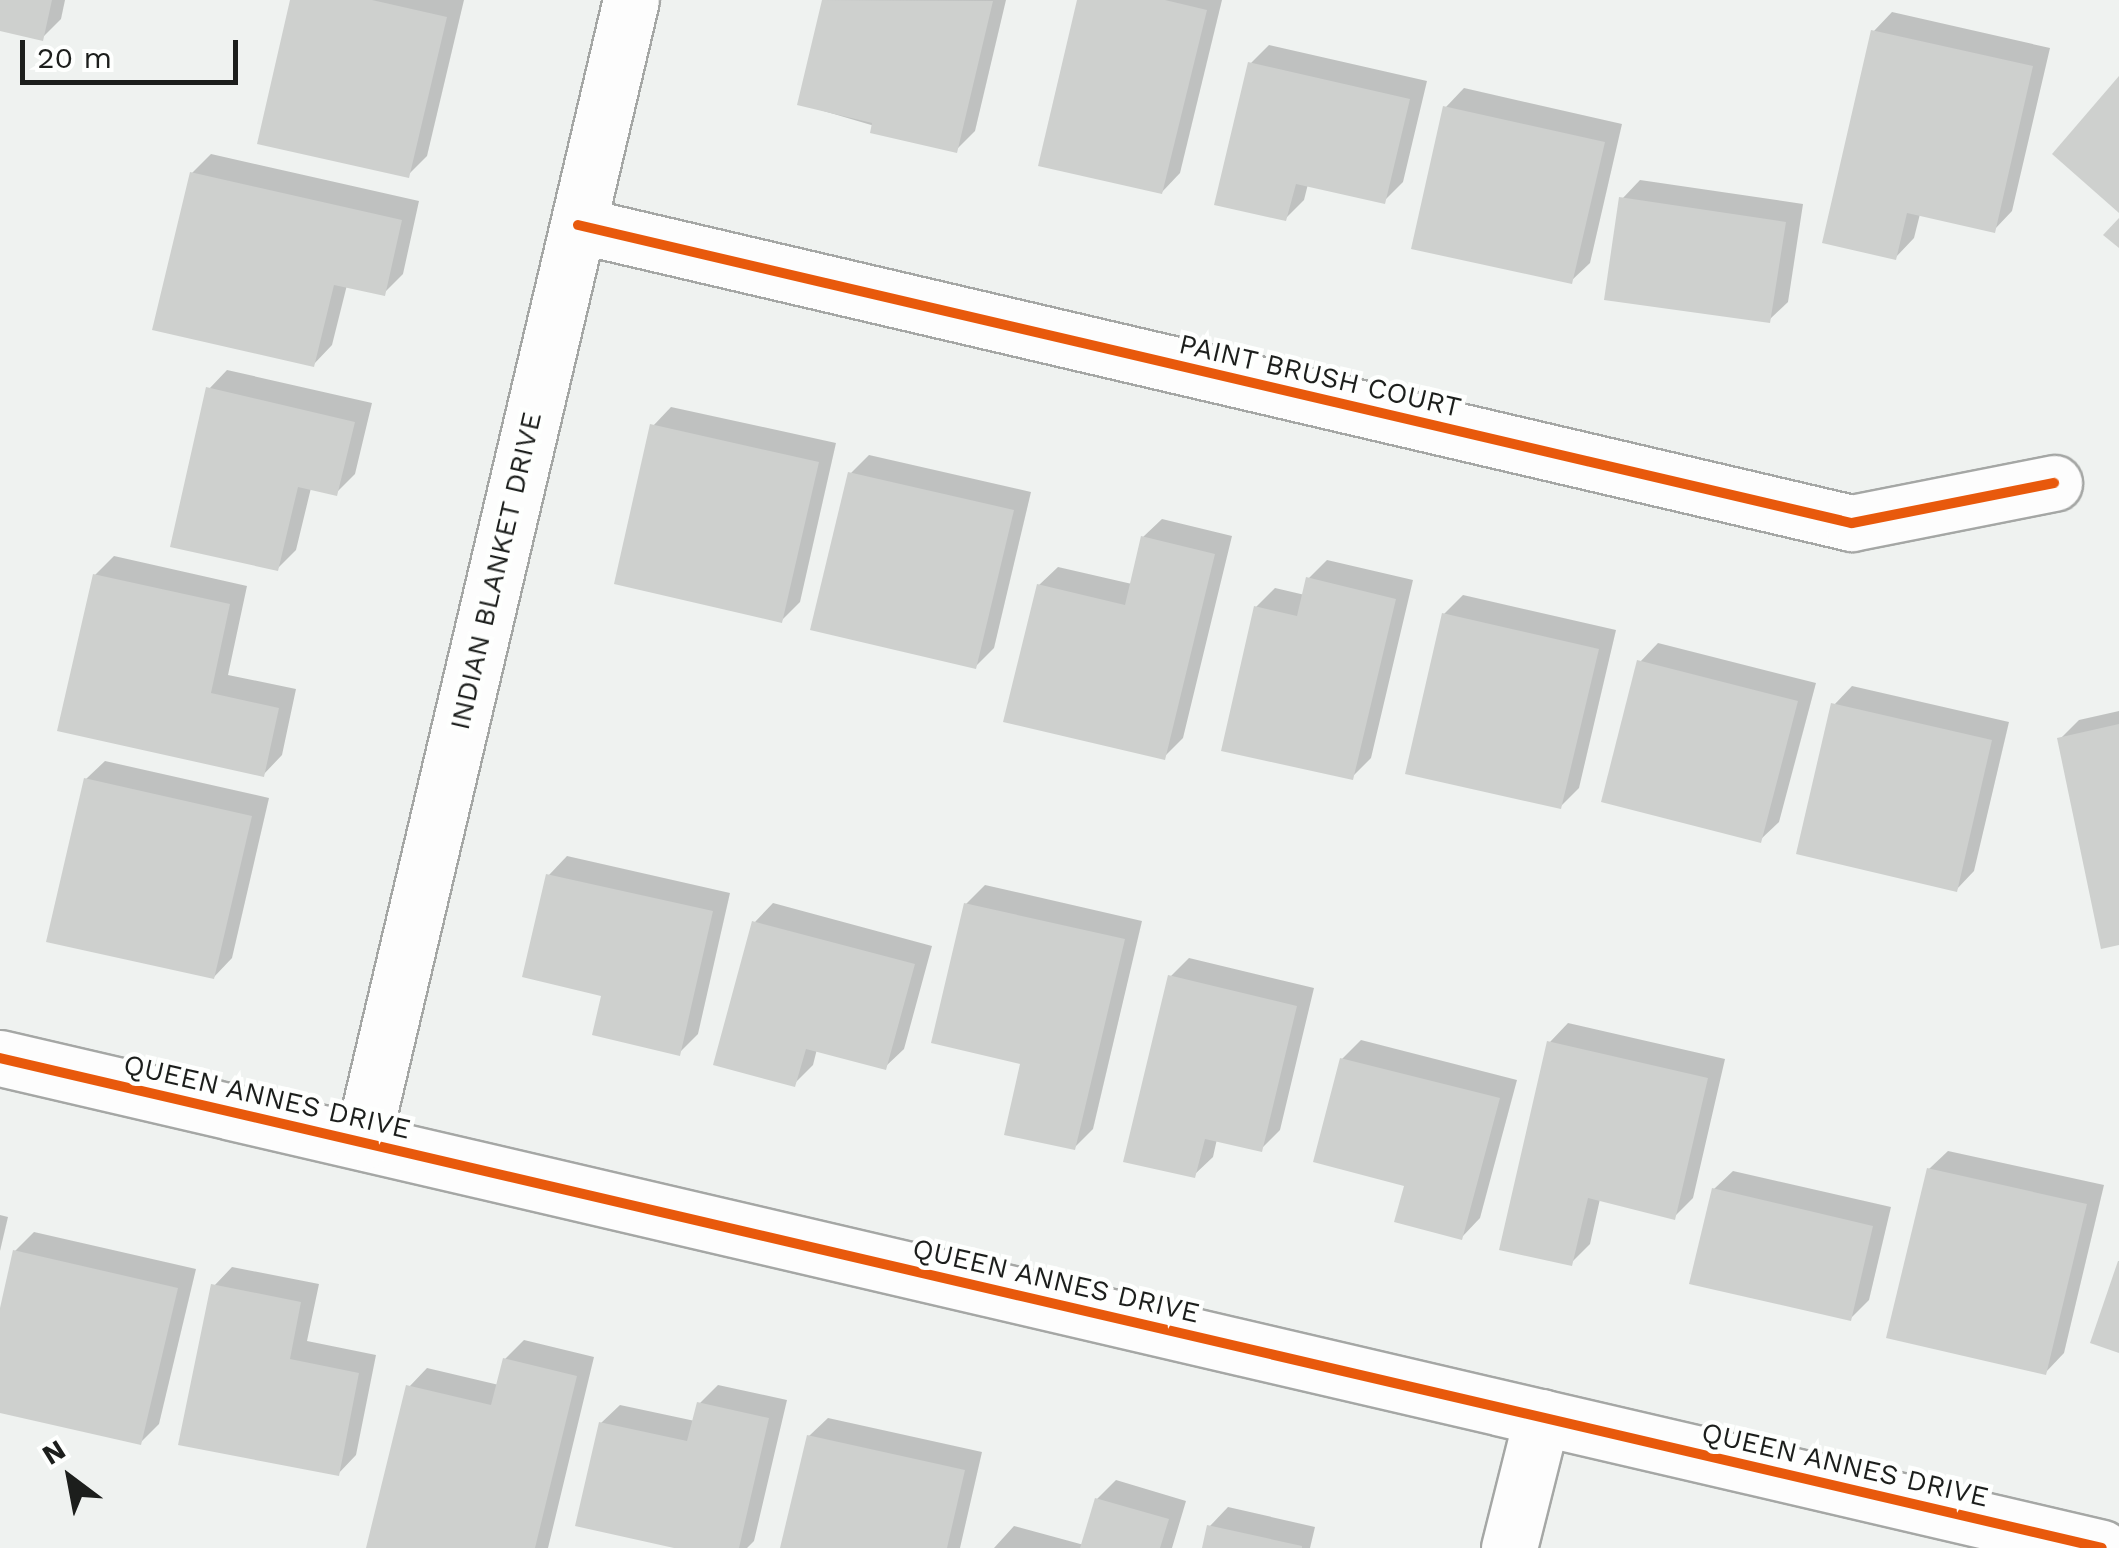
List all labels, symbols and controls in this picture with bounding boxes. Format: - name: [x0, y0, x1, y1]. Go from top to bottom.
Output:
- scale bar: [25, 20, 242, 82]
- text: 20 m: [37, 40, 112, 75]
- street label: PAINT BRUSH COURT: [1175, 327, 1465, 425]
- street label: INDIAN BLANKET DRIVE: [443, 409, 549, 733]
- street label: QUEEN ANNES DRIVE: [120, 1047, 414, 1147]
- street label: QUEEN ANNES DRIVE: [909, 1231, 1203, 1331]
- street label: QUEEN ANNES DRIVE: [1698, 1415, 1992, 1515]
- north arrow: [20, 1428, 120, 1528]
- text: N: [36, 1433, 71, 1472]

